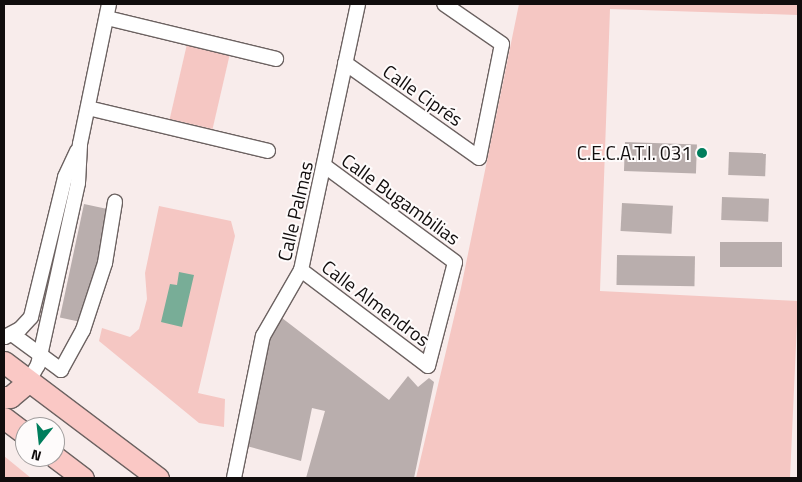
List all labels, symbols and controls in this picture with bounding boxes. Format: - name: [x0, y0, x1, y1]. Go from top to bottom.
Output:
- street label: Calle Ciprés: [379, 59, 467, 131]
- place label: C.E.C.A.T.I. 031: [577, 142, 692, 164]
- marker: C.E.C.A.T.I. 031: [696, 147, 708, 159]
- street label: Calle Bugambilias: [337, 149, 465, 249]
- street label: Calle Palmas: [272, 159, 318, 263]
- street label: Calle Almendros: [318, 255, 434, 351]
- north arrow: [15, 417, 65, 467]
- text: N: [28, 445, 44, 467]

